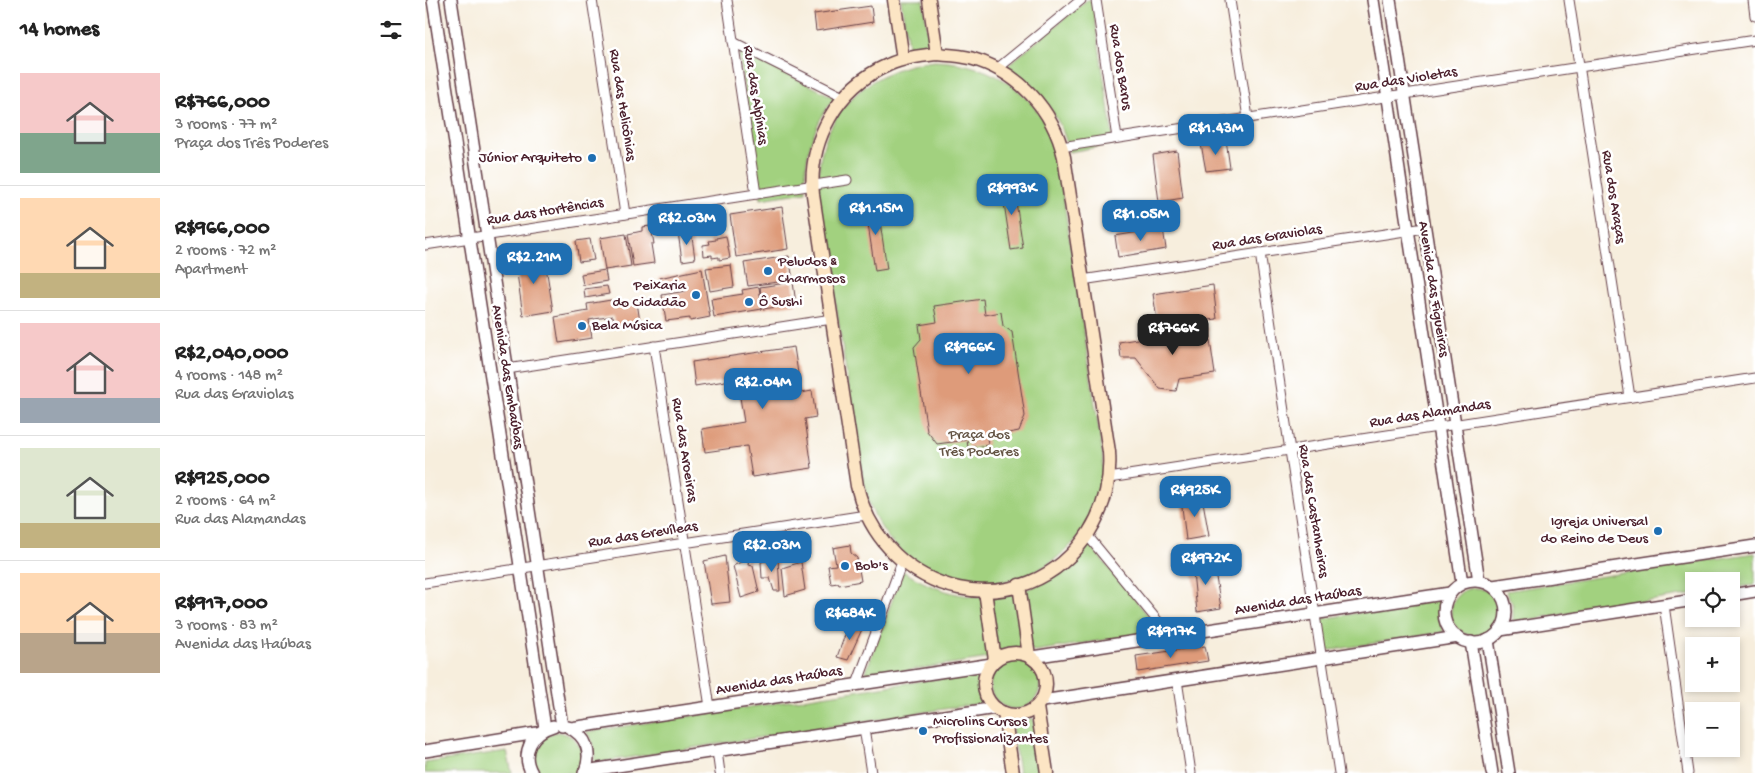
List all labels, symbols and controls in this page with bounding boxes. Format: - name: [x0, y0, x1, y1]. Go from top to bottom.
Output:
- icon: filters: [377, 16, 405, 44]
- text: 14 homes: [20, 18, 99, 43]
- street label: Rua dos Barus: [1104, 23, 1136, 111]
- street label: Rua das Alpínias: [738, 44, 772, 146]
- street label: Rua das Helicônias: [604, 48, 640, 163]
- street label: Rua das Violetas: [1354, 63, 1459, 97]
- text: R$766,000: [175, 91, 270, 116]
- icon: home: [60, 93, 120, 153]
- pin: R$1.43M: [1170, 114, 1262, 156]
- text: 3 rooms · 77 m²: [175, 116, 277, 135]
- text: R$1.43M: [1189, 120, 1243, 139]
- text: Praça dos Três Poderes: [175, 135, 328, 154]
- place label: Júnior Arquiteto: [479, 149, 582, 167]
- street label: Rua dos Araças: [1597, 149, 1629, 245]
- marker: Júnior Arquiteto: [586, 152, 598, 164]
- pin: R$993K: [971, 174, 1053, 216]
- text: R$993K: [988, 180, 1036, 199]
- street label: Rua das Hortências: [485, 194, 605, 230]
- pin: R$1.15M: [830, 194, 922, 236]
- text: R$1.15M: [849, 200, 903, 219]
- pin: R$1.05M: [1095, 200, 1187, 242]
- pin: R$2.03M: [641, 204, 733, 246]
- text: R$1.05M: [1113, 206, 1169, 225]
- text: R$2.03M: [659, 210, 715, 229]
- text: R$966,000: [175, 217, 270, 242]
- icon: home: [60, 218, 120, 278]
- street label: Rua das Graviolas: [1211, 220, 1324, 256]
- street label: Avenida das Figueiras: [1413, 220, 1453, 359]
- text: 2 rooms · 72 m²: [175, 242, 276, 261]
- pin: R$2.21M: [488, 242, 580, 285]
- text: R$2.21M: [507, 249, 561, 268]
- place label: Peludos & Charmosos: [777, 253, 846, 288]
- text: Apartment: [175, 261, 247, 280]
- marker: Peludos & Charmosos: [762, 265, 774, 277]
- place label: Peixaria do Cidadão: [612, 277, 687, 312]
- marker: Peixaria do Cidadão: [690, 289, 702, 301]
- place label: Ô Sushi: [759, 293, 802, 311]
- marker: Ô Sushi: [743, 296, 755, 308]
- street label: Avenida das Embaúbas: [487, 304, 527, 451]
- pin: R$766K: [1132, 314, 1214, 356]
- place label: Bela Música: [591, 317, 663, 335]
- marker: Bela Música: [576, 320, 588, 332]
- text: R$766K: [1149, 320, 1197, 339]
- pin: R$966K: [928, 332, 1010, 375]
- text: R$966K: [945, 339, 993, 358]
- text: R$2,040,000: [175, 342, 288, 367]
- icon: home: [60, 343, 120, 403]
- text: 4 rooms · 148 m²: [175, 367, 283, 386]
- pin: R$2.04M: [717, 368, 809, 410]
- text: R$2.04M: [735, 374, 791, 393]
- text: Rua das Graviolas: [175, 386, 293, 405]
- street label: Rua das Alamandas: [1368, 395, 1492, 432]
- street label: Rua das Aroeiras: [667, 397, 701, 504]
- park label: Praça dos Três Poderes: [938, 426, 1019, 461]
- street label: Rua das Castanheiras: [1294, 443, 1333, 579]
- text: R$925,000: [175, 467, 270, 492]
- icon: home: [60, 468, 120, 528]
- pin: R$925K: [1154, 476, 1236, 518]
- text: R$925K: [1171, 482, 1219, 501]
- text: 2 rooms · 64 m²: [175, 492, 276, 511]
- text: Rua das Alamandas: [175, 511, 305, 530]
- place label: Igreja Universal do Reino de Deus: [1540, 513, 1648, 548]
- street label: Rua das Grevíleas: [587, 517, 699, 553]
- marker: Igreja Universal do Reino de Deus: [1652, 525, 1664, 537]
- pin: R$2.03M: [726, 530, 818, 573]
- text: R$2.03M: [744, 537, 800, 556]
- pin: R$972K: [1165, 544, 1247, 586]
- text: R$972K: [1182, 550, 1230, 569]
- place label: Bob's: [854, 557, 888, 575]
- marker: Bob's: [839, 560, 851, 572]
- map controls: [1685, 572, 1740, 757]
- button: locate: [1685, 572, 1740, 627]
- street label: Avenida das Itaúbas: [1234, 582, 1363, 620]
- text: R$917,000: [175, 592, 268, 617]
- icon: home: [60, 593, 120, 653]
- pin: R$684K: [809, 598, 891, 641]
- text: R$684K: [826, 605, 874, 624]
- pin: R$917K: [1130, 616, 1212, 659]
- text: 3 rooms · 83 m²: [175, 617, 278, 636]
- text: R$917K: [1147, 623, 1195, 642]
- text: Avenida das Itaúbas: [175, 636, 311, 655]
- button: +: [1685, 637, 1740, 692]
- street label: Avenida das Itaúbas: [715, 662, 844, 700]
- button: −: [1685, 702, 1740, 757]
- place label: Microlins Cursos Profissionalizantes: [932, 713, 1048, 748]
- marker: Microlins Cursos Profissionalizantes: [917, 725, 929, 737]

